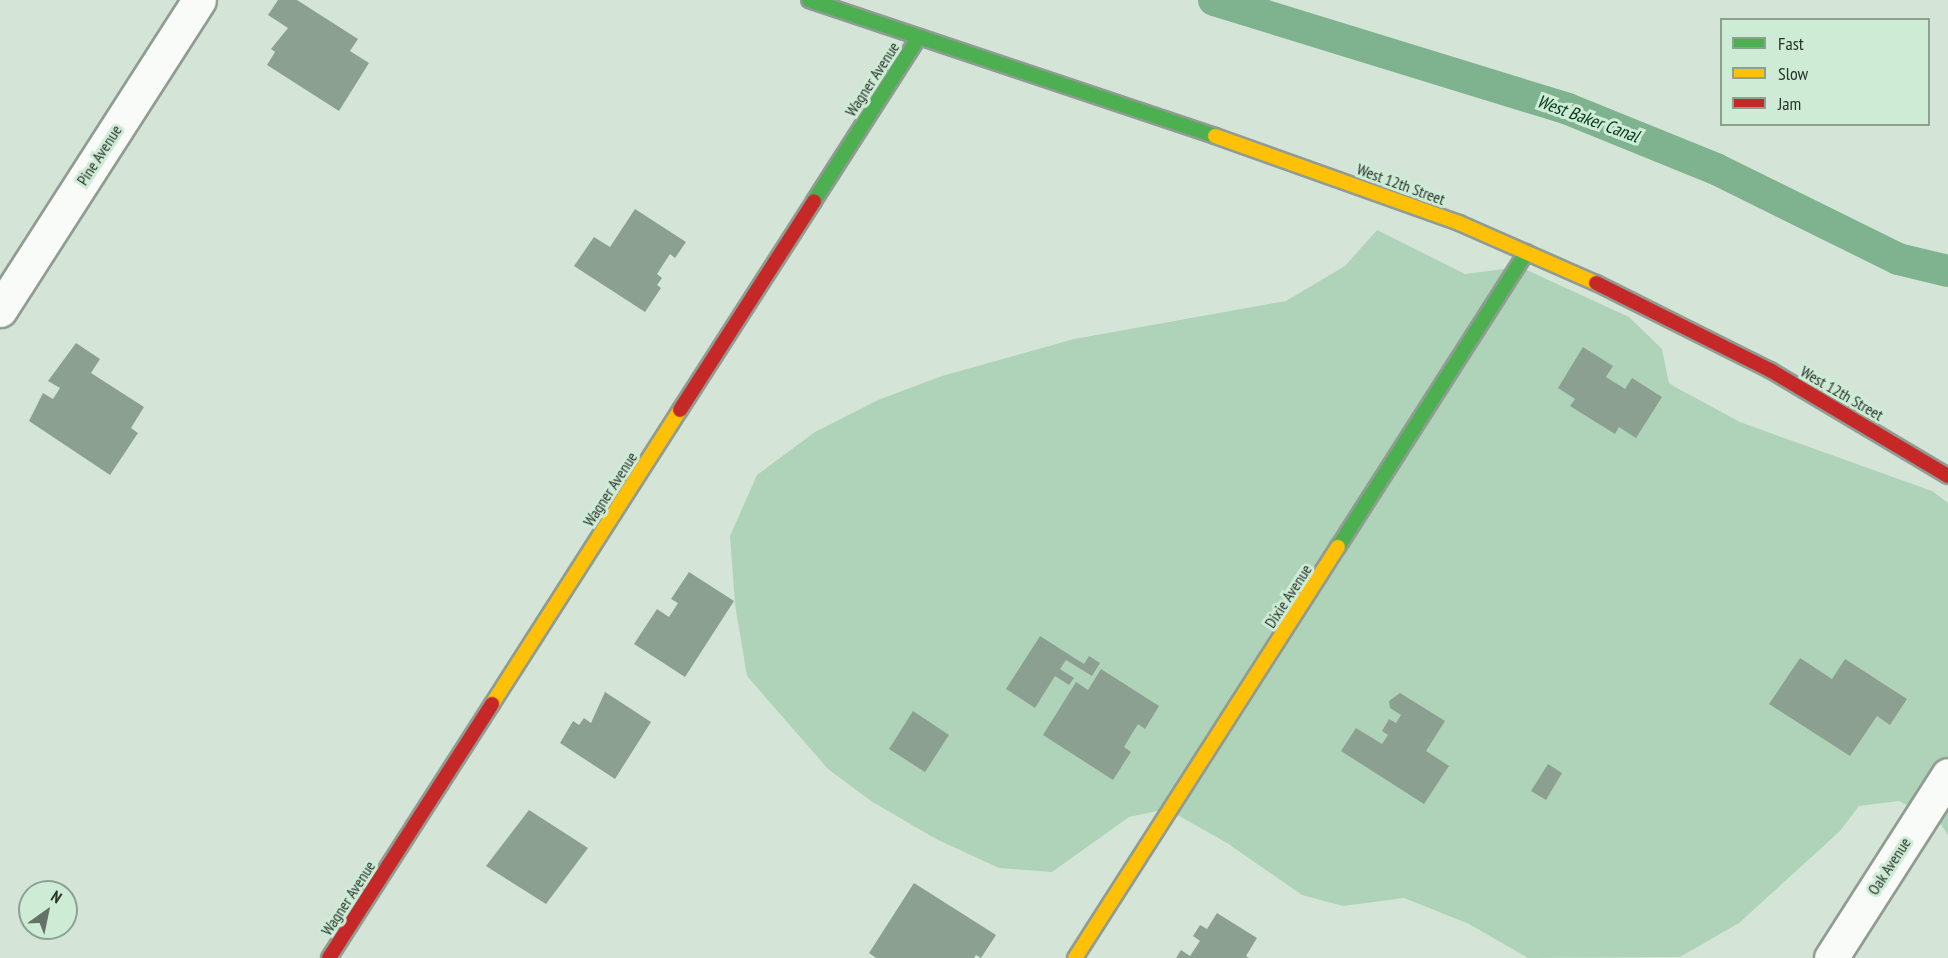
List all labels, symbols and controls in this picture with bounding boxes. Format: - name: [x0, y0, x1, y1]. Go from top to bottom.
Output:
- legend: [1720, 18, 1930, 126]
- text: Fast: [1778, 32, 1804, 55]
- street label: Wagner Avenue: [841, 38, 903, 120]
- text: Slow: [1778, 62, 1808, 85]
- water label: West Baker Canal: [1534, 91, 1642, 147]
- text: Jam: [1778, 92, 1801, 115]
- street label: Pine Avenue: [72, 121, 126, 189]
- street label: West 12th Street: [1354, 159, 1448, 209]
- street label: West 12th Street: [1797, 362, 1887, 424]
- street label: Wagner Avenue: [579, 448, 641, 530]
- street label: Dixie Avenue: [1260, 560, 1316, 632]
- street label: Oak Avenue: [1863, 833, 1915, 899]
- street label: Wagner Avenue: [317, 857, 379, 939]
- north arrow: [18, 880, 78, 940]
- text: N: [48, 886, 66, 907]

